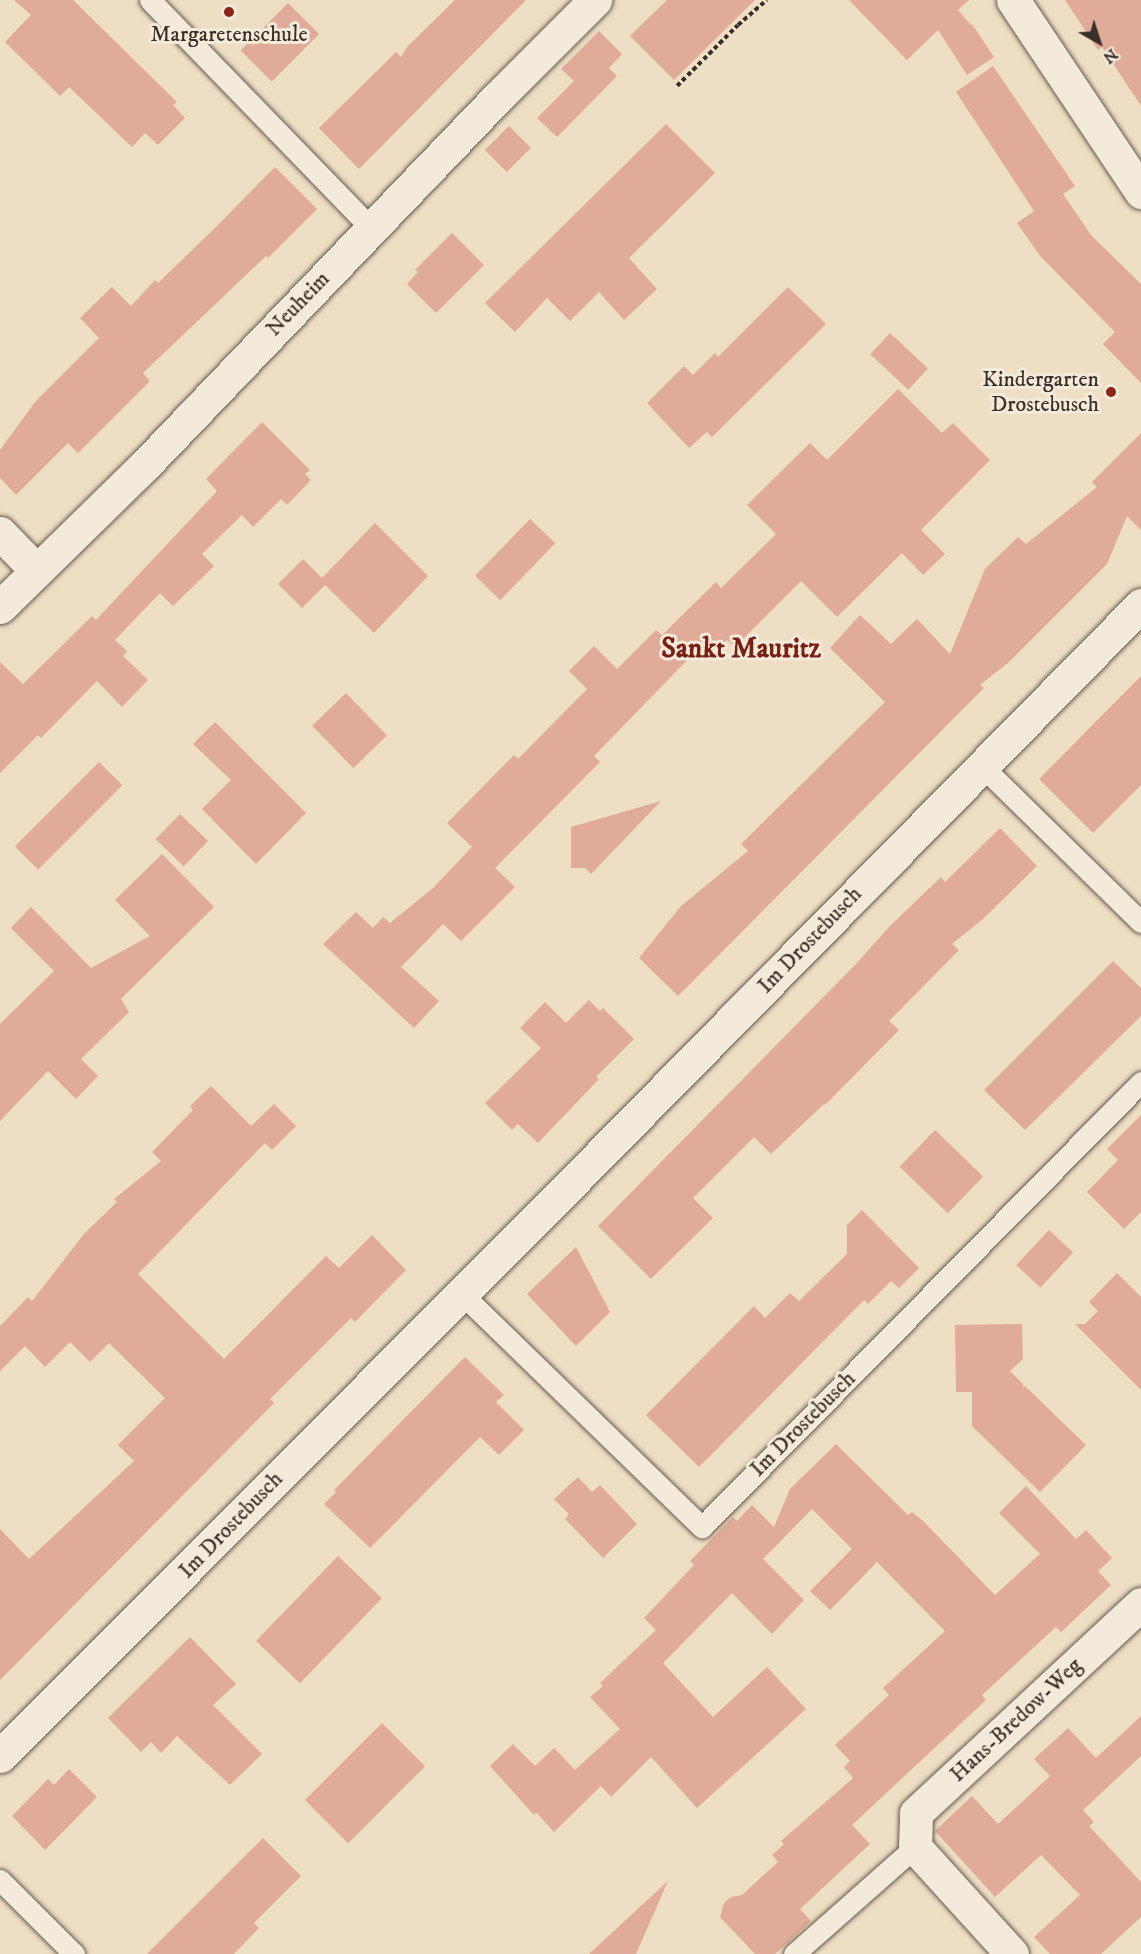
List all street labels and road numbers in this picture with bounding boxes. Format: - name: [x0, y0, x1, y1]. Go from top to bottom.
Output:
- street label: Neuheim: [261, 266, 335, 342]
- street label: Im Drostebusch: [752, 881, 868, 999]
- street label: Im Drostebusch: [745, 1366, 861, 1482]
- street label: Im Drostebusch: [173, 1466, 289, 1584]
- street label: Hans-Bredow-Weg: [945, 1652, 1087, 1788]

